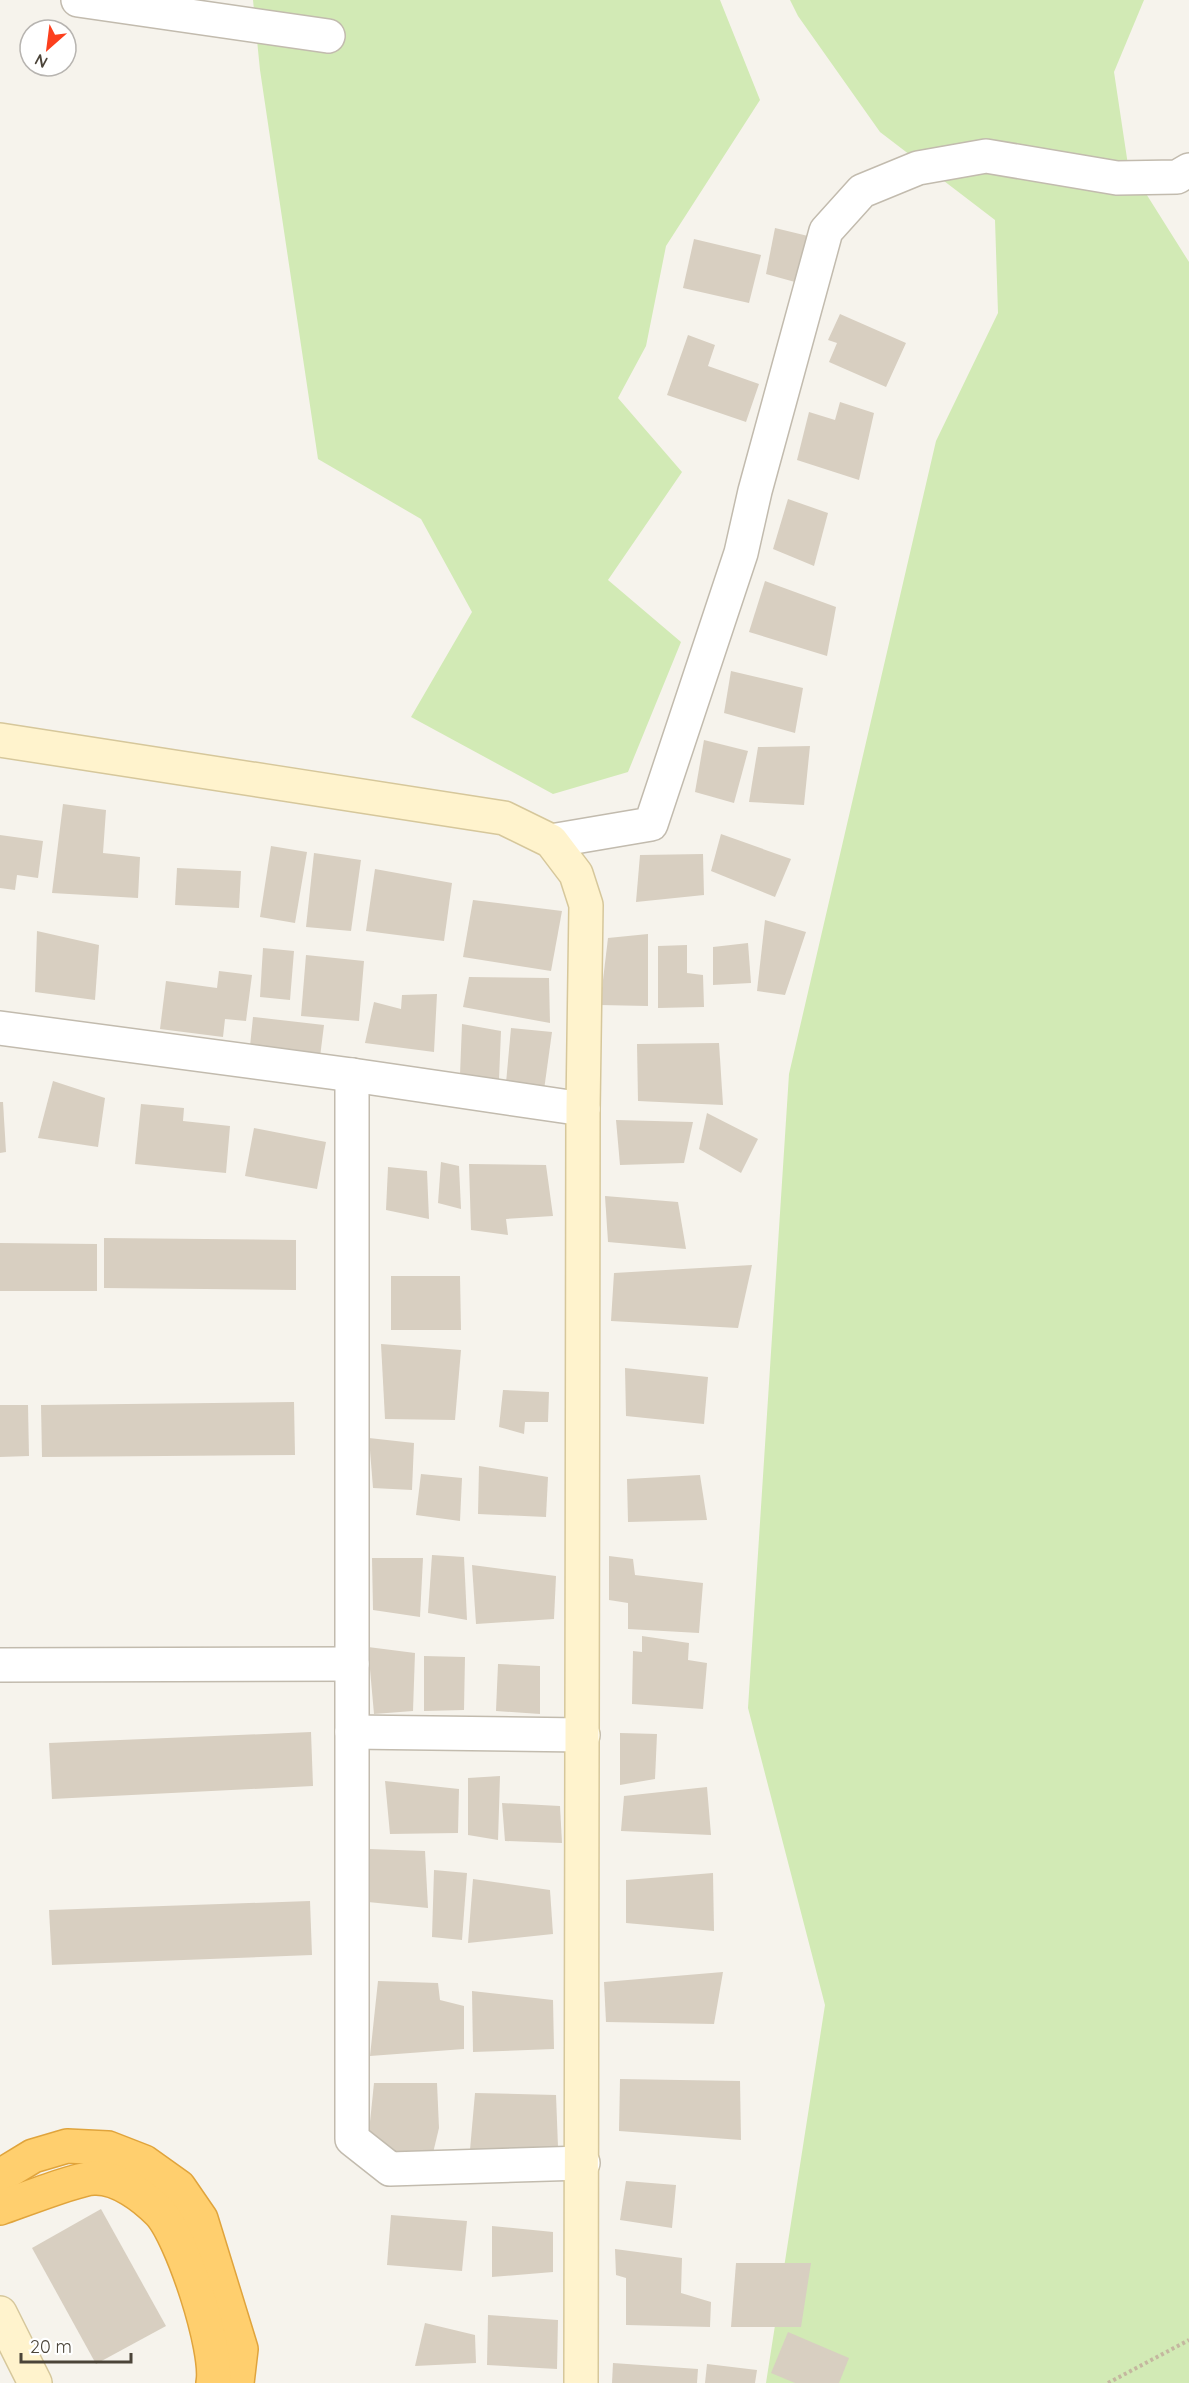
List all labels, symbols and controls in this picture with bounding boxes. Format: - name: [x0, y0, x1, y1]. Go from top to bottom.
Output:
- north arrow: [18, 18, 78, 78]
- text: N: [31, 50, 51, 73]
- scale bar: [21, 2326, 130, 2364]
- text: 20 m: [30, 2335, 72, 2358]

